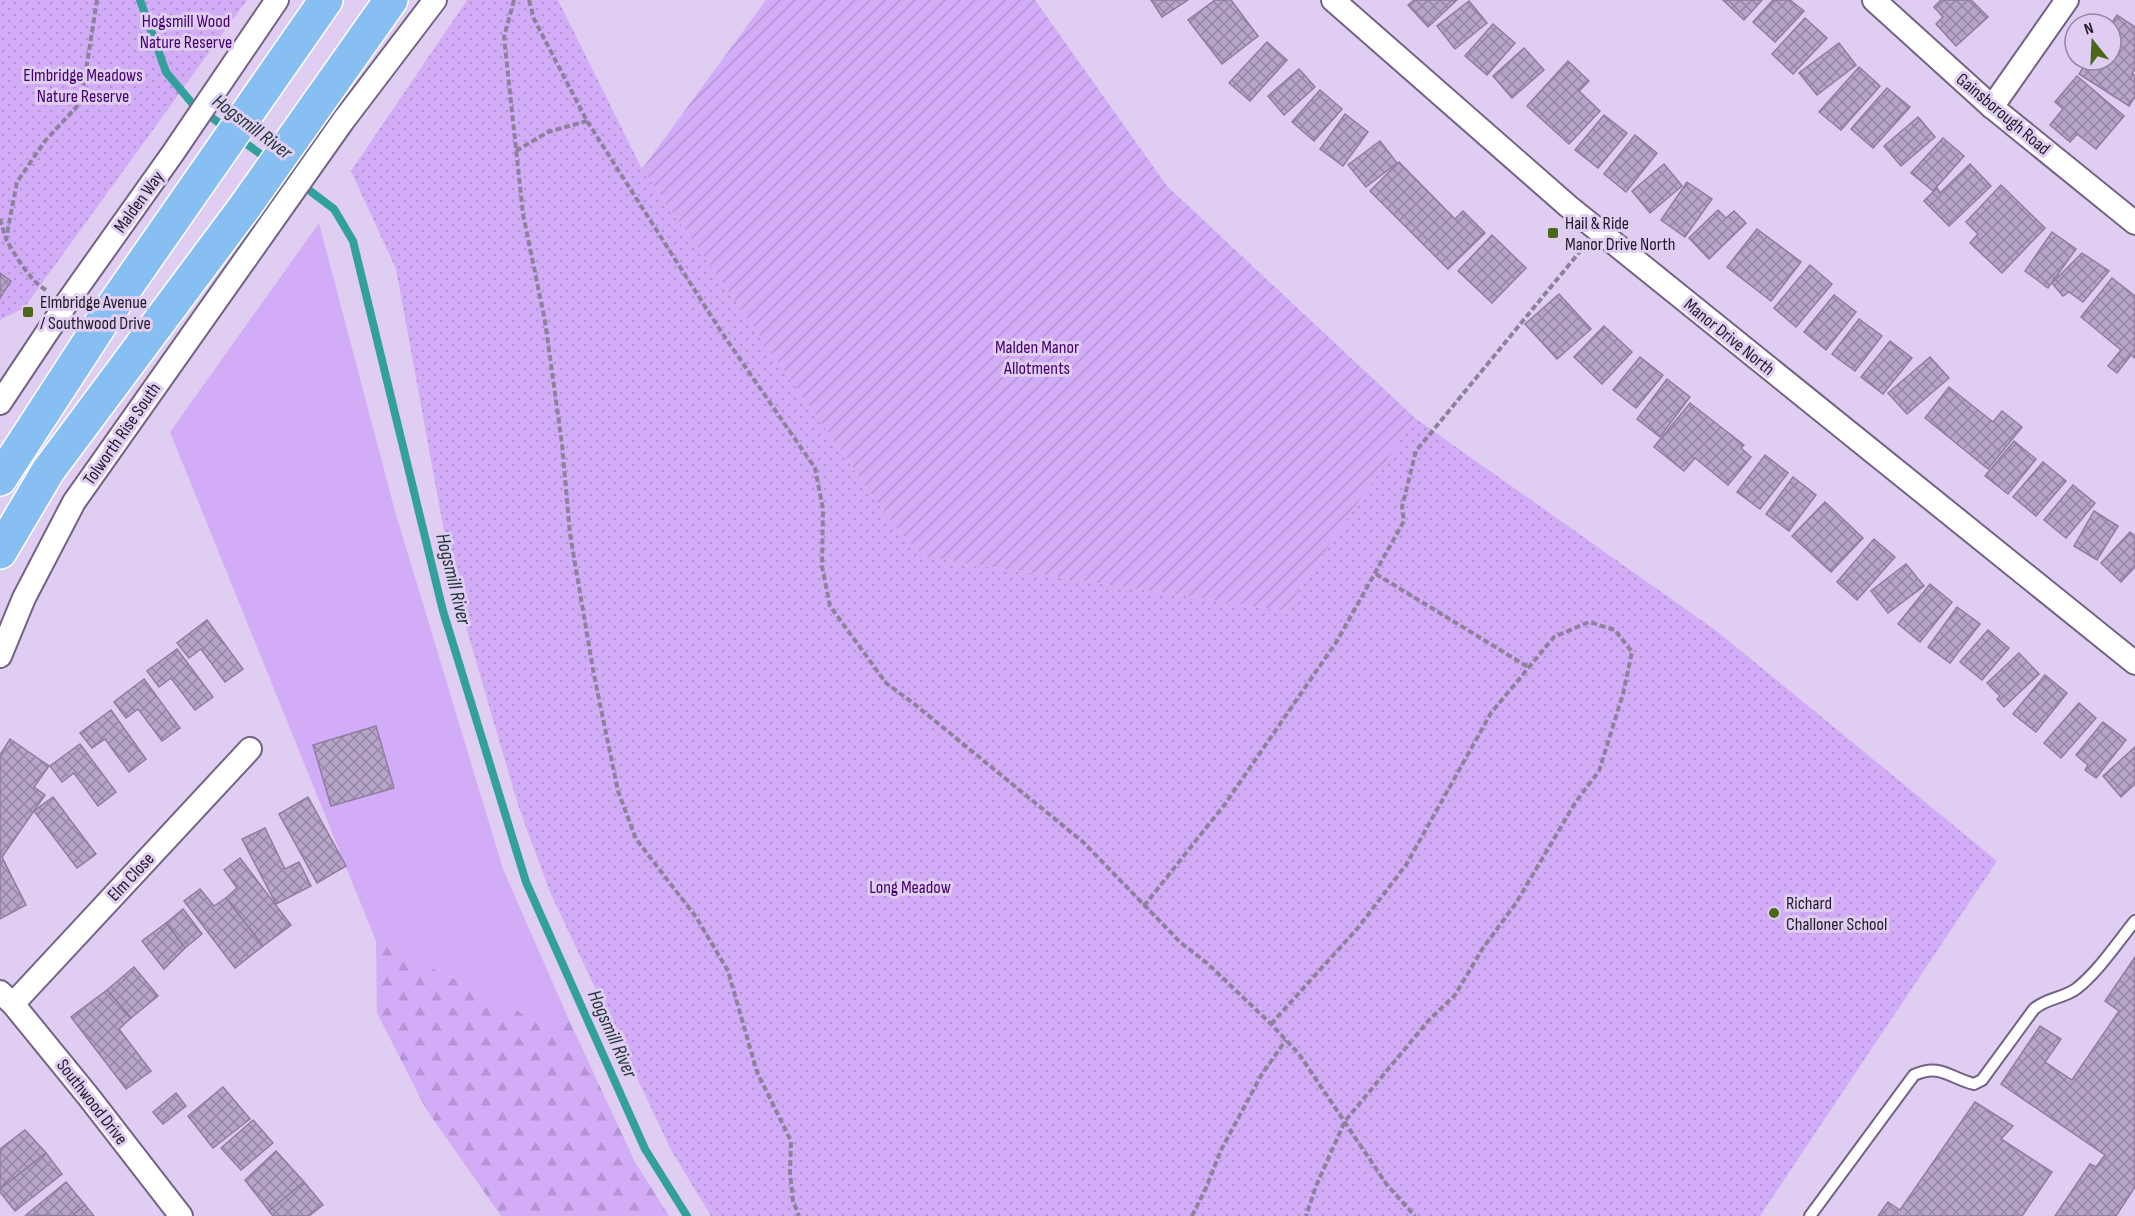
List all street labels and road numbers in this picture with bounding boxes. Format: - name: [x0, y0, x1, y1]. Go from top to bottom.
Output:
- street label: Gainsborough Road: [1952, 69, 2054, 159]
- street label: Malden Way: [110, 167, 168, 237]
- street label: Manor Drive North: [1680, 294, 1778, 380]
- street label: Tolworth Rise South: [79, 379, 165, 489]
- street label: Elm Close: [103, 848, 159, 906]
- street label: Southwood Drive: [52, 1055, 132, 1149]

